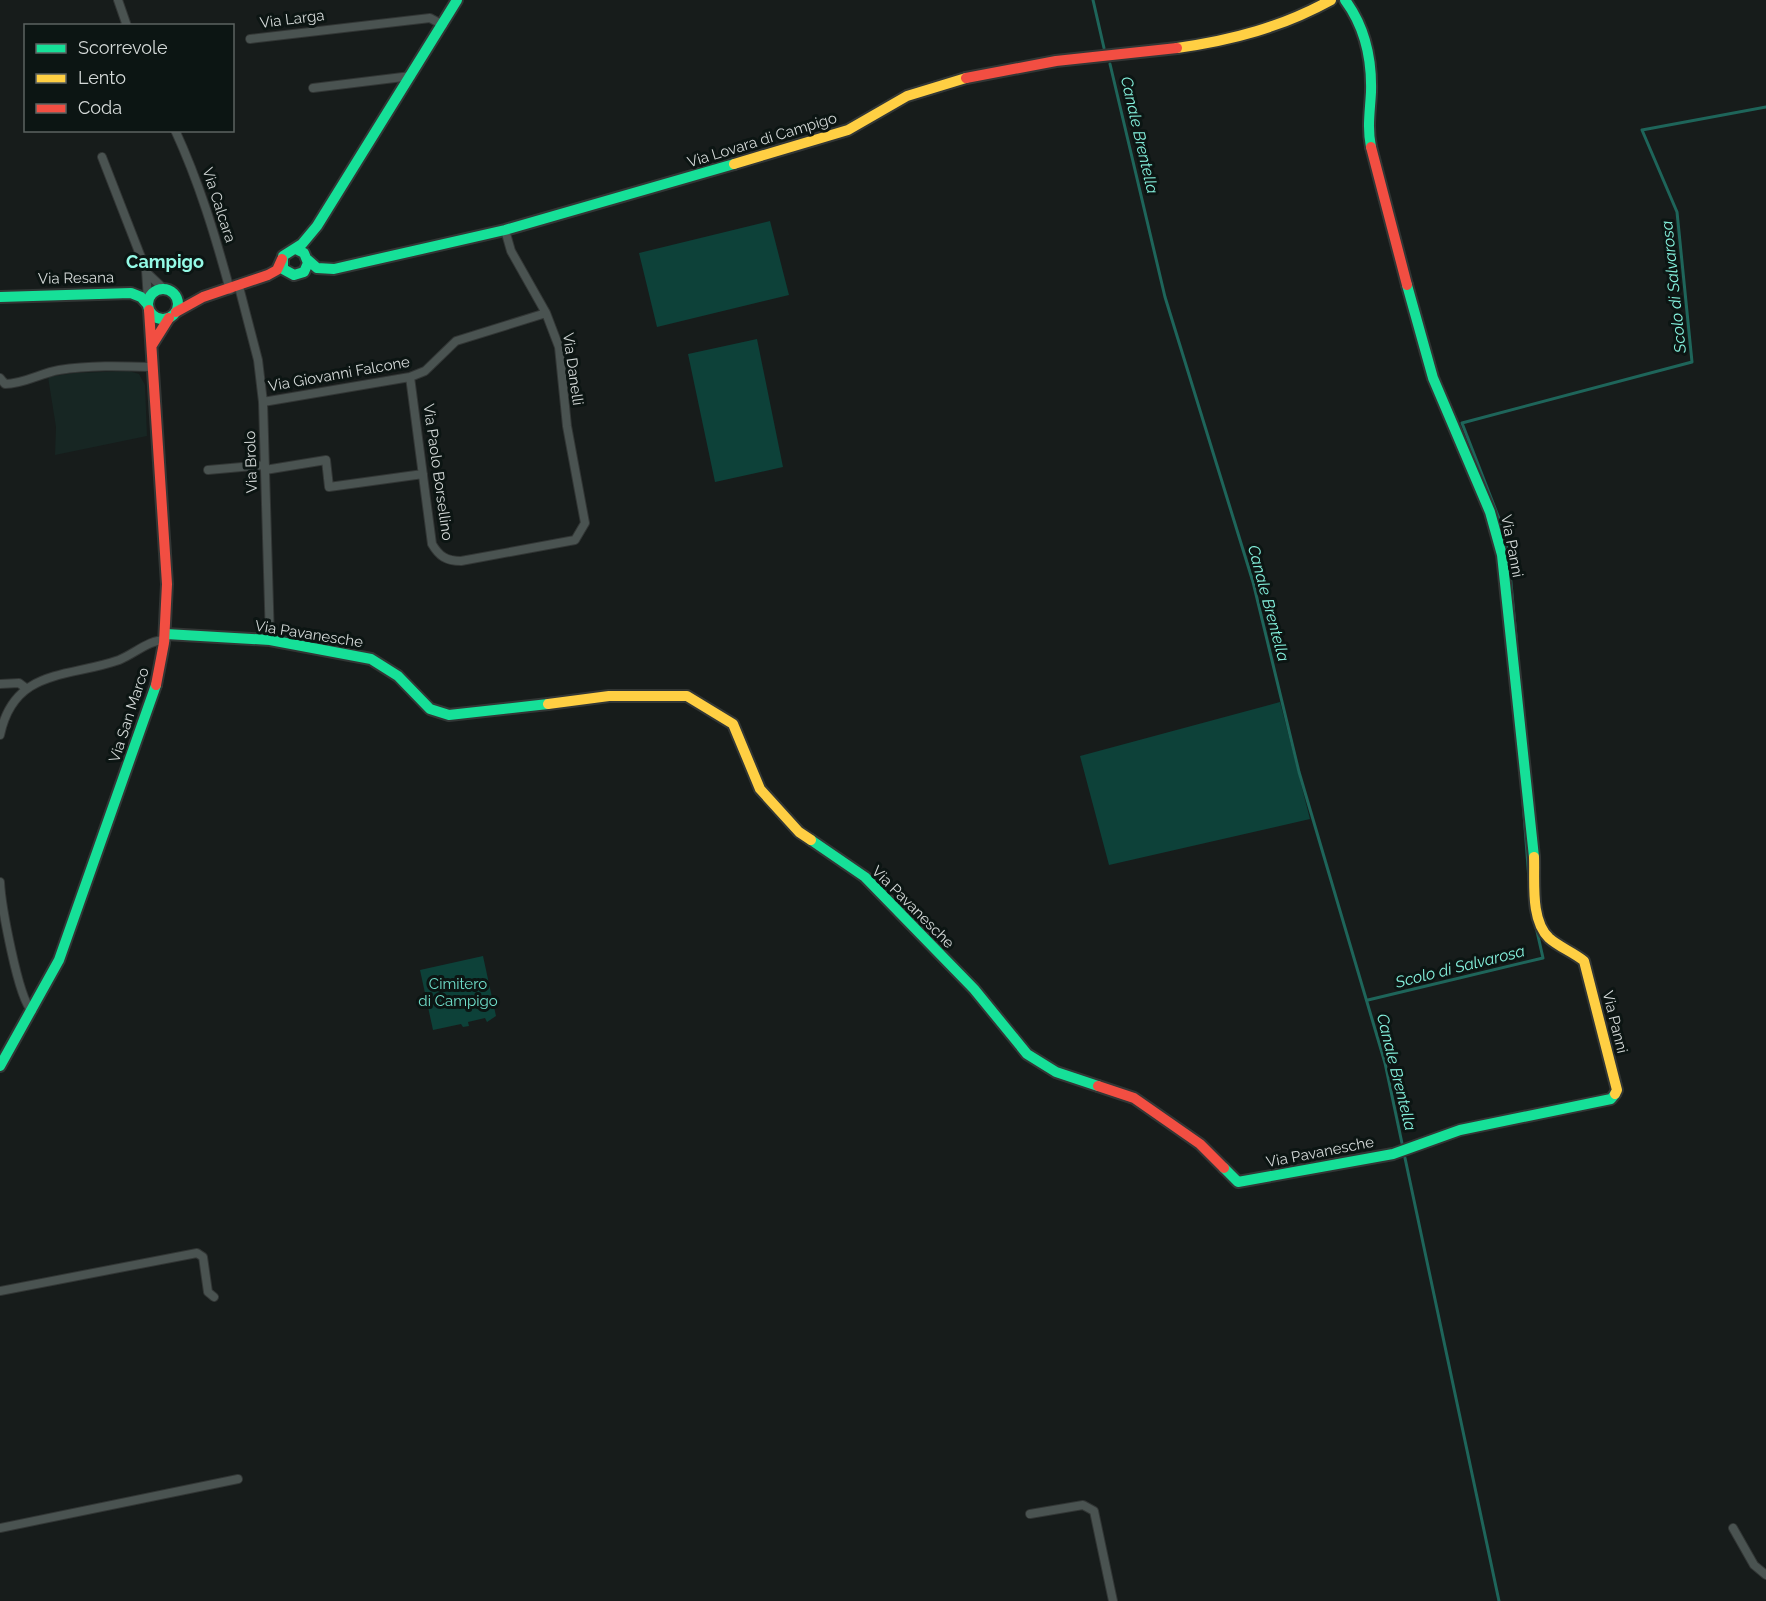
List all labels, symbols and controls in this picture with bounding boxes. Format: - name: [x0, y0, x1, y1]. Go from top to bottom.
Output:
- street label: Via Larga: [259, 6, 325, 32]
- legend: [24, 24, 234, 132]
- text: Scorrevole: [78, 37, 168, 58]
- text: Lento: [78, 67, 126, 88]
- water label: Canale Brentella: [1117, 75, 1162, 196]
- text: Coda: [78, 97, 122, 118]
- street label: Via Lovara di Campigo: [685, 109, 839, 171]
- street label: Via Calcara: [198, 165, 240, 245]
- water label: Scolo di Salvarosa: [1657, 220, 1690, 355]
- district label: Campigo: [126, 251, 204, 272]
- street label: Via Resana: [38, 268, 114, 288]
- street label: Via Danelli: [559, 331, 587, 407]
- street label: Via Giovanni Falcone: [267, 353, 411, 395]
- street label: Via Paolo Borsellino: [419, 402, 457, 542]
- street label: Via Brolo: [241, 430, 261, 493]
- street label: Via Panni: [1497, 513, 1527, 579]
- water label: Canale Brentella: [1244, 543, 1293, 664]
- street label: Via Pavanesche: [254, 617, 365, 651]
- street label: Via San Marco: [105, 665, 153, 765]
- street label: Via Pavanesche: [868, 862, 958, 952]
- water label: Scolo di Salvarosa: [1392, 941, 1527, 992]
- park label: Cimitero di Campigo: [418, 975, 498, 1010]
- street label: Via Panni: [1599, 989, 1631, 1055]
- water label: Canale Brentella: [1373, 1012, 1420, 1133]
- street label: Via Pavanesche: [1265, 1133, 1375, 1171]

